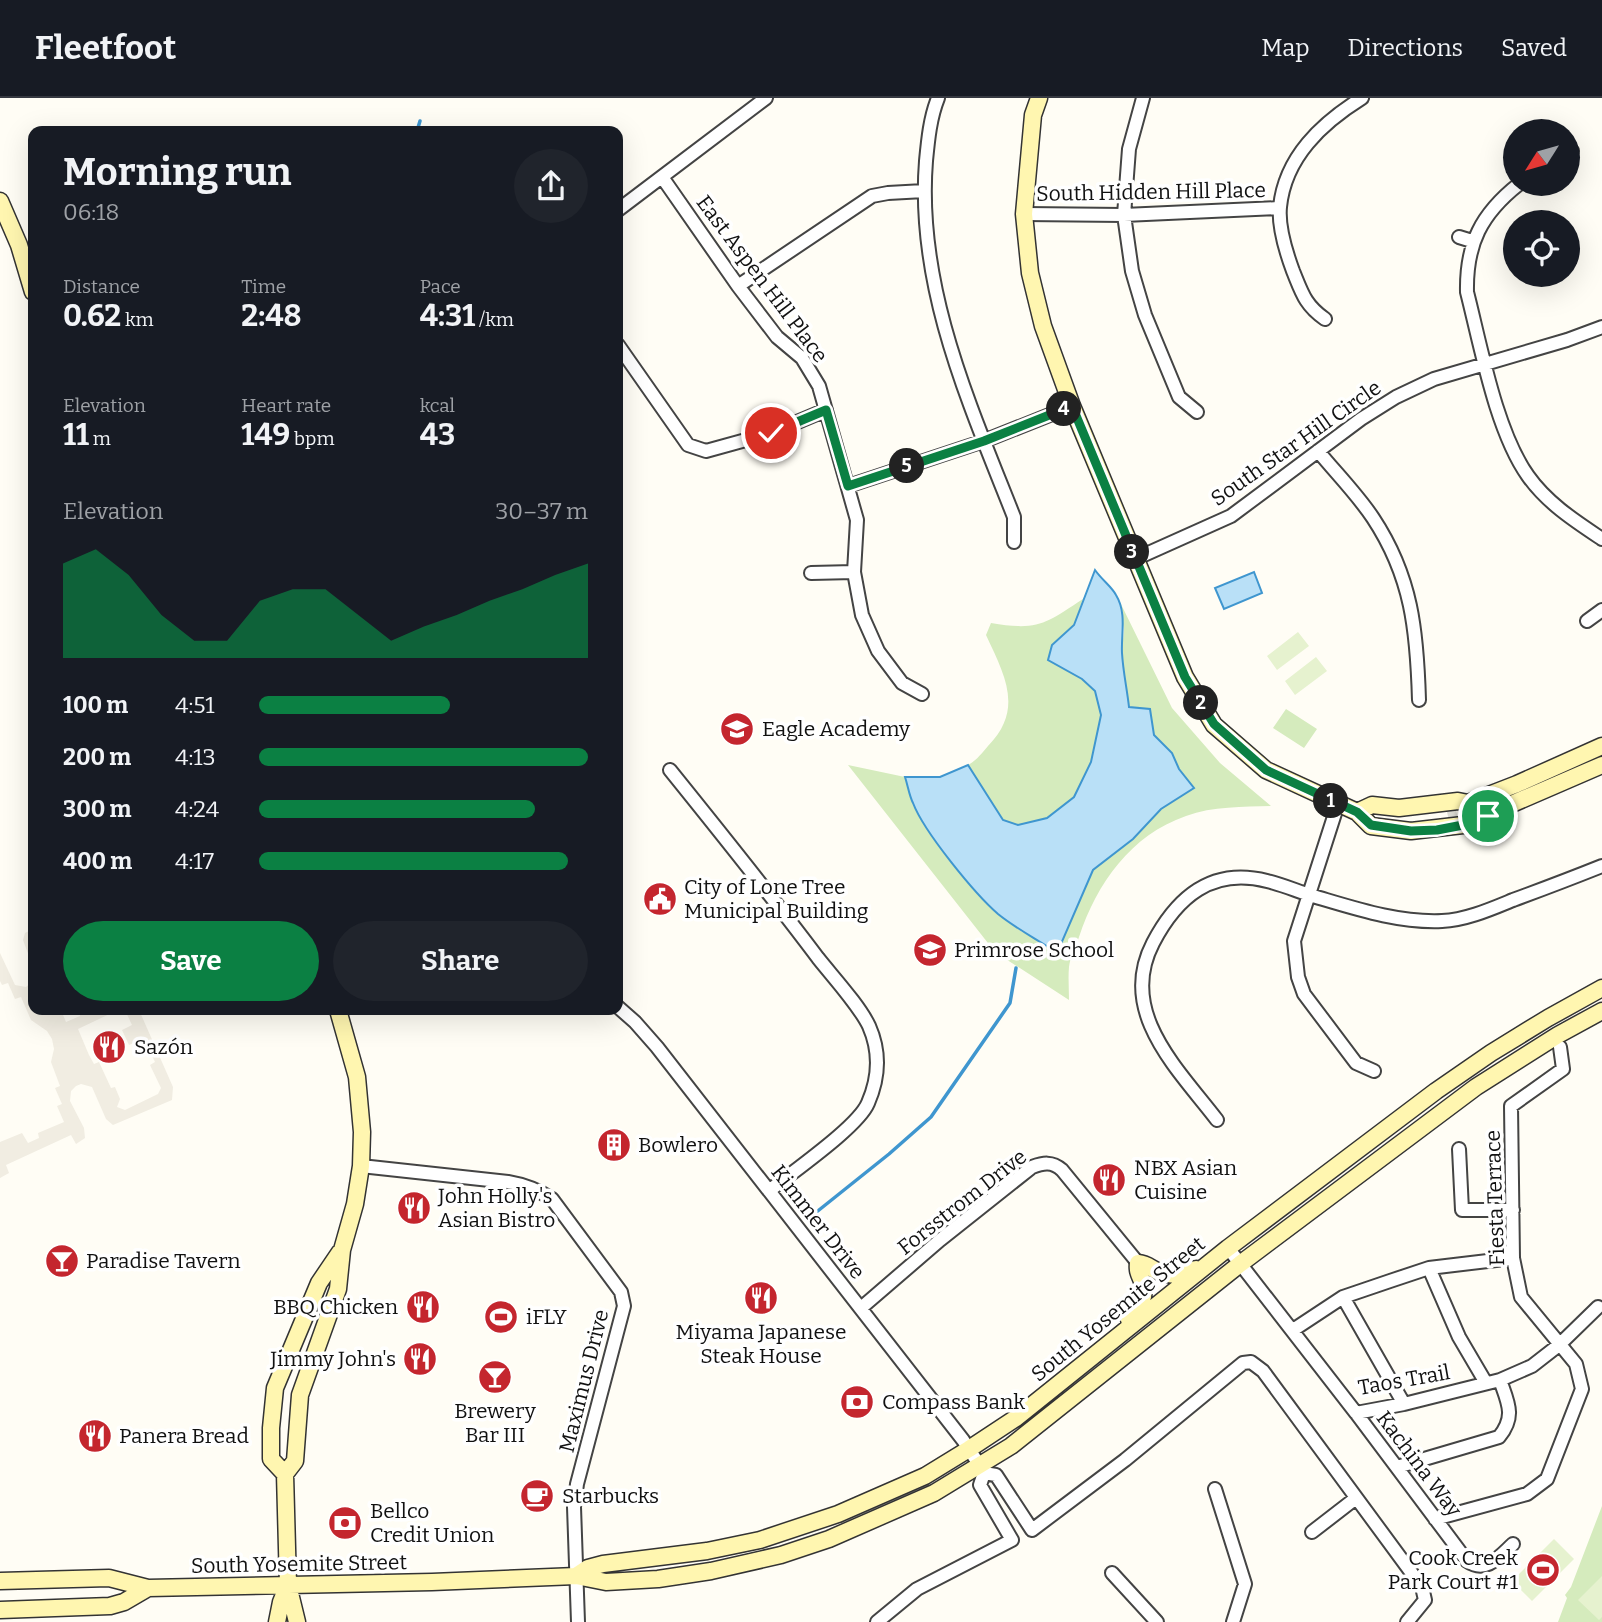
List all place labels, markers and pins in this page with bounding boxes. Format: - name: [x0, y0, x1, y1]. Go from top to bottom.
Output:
- pin: 4: [1046, 392, 1082, 426]
- pin: [741, 403, 801, 463]
- pin: 5: [890, 448, 925, 484]
- pin: 3: [1114, 534, 1150, 570]
- pin: 2: [1184, 686, 1218, 720]
- school or university icon: Eagle Academy: [718, 710, 756, 748]
- place label: Eagle Academy: [762, 716, 911, 742]
- pin: 1: [1314, 784, 1348, 818]
- pin: [1458, 786, 1518, 846]
- place label: City of Lone Tree Municipal Building: [684, 874, 869, 924]
- public building icon: City of Lone Tree Municipal Building: [641, 880, 679, 918]
- school or university icon: Primrose School: [911, 931, 949, 969]
- place label: Primrose School: [954, 937, 1114, 963]
- restaurant icon: Sazón: [90, 1028, 128, 1066]
- place label: Sazón: [134, 1034, 193, 1060]
- building icon: Bowlero: [595, 1126, 633, 1164]
- place label: Bowlero: [638, 1132, 718, 1158]
- place label: NBX Asian Cuisine: [1134, 1155, 1237, 1205]
- restaurant icon: NBX Asian Cuisine: [1090, 1161, 1128, 1199]
- place label: John Holly's Asian Bistro: [437, 1183, 555, 1233]
- restaurant icon: John Holly's Asian Bistro: [395, 1189, 433, 1227]
- bar icon: Paradise Tavern: [43, 1242, 81, 1280]
- place label: Paradise Tavern: [86, 1248, 241, 1274]
- restaurant icon: Miyama Japanese Steak House: [742, 1279, 780, 1317]
- restaurant icon: BBQ Chicken: [404, 1288, 442, 1326]
- place label: BBQ Chicken: [273, 1294, 398, 1320]
- sports icon: iFLY: [482, 1298, 520, 1336]
- place label: iFLY: [526, 1304, 567, 1330]
- place label: Miyama Japanese Steak House: [676, 1319, 846, 1369]
- restaurant icon: Jimmy John's: [401, 1340, 439, 1378]
- place label: Jimmy John's: [269, 1346, 396, 1372]
- bar icon: Brewery Bar III: [476, 1358, 514, 1396]
- bank icon: Compass Bank: [838, 1383, 876, 1421]
- place label: Compass Bank: [882, 1389, 1025, 1415]
- place label: Brewery Bar III: [454, 1398, 537, 1448]
- restaurant icon: Panera Bread: [76, 1417, 114, 1455]
- place label: Panera Bread: [119, 1423, 249, 1449]
- cafe icon: Starbucks: [518, 1477, 556, 1515]
- place label: Starbucks: [562, 1483, 659, 1509]
- place label: Bellco Credit Union: [370, 1498, 494, 1548]
- bank icon: Bellco Credit Union: [326, 1504, 364, 1542]
- place label: Cook Creek Park Court #1: [1388, 1545, 1518, 1595]
- sports icon: Cook Creek Park Court #1: [1524, 1551, 1562, 1589]

